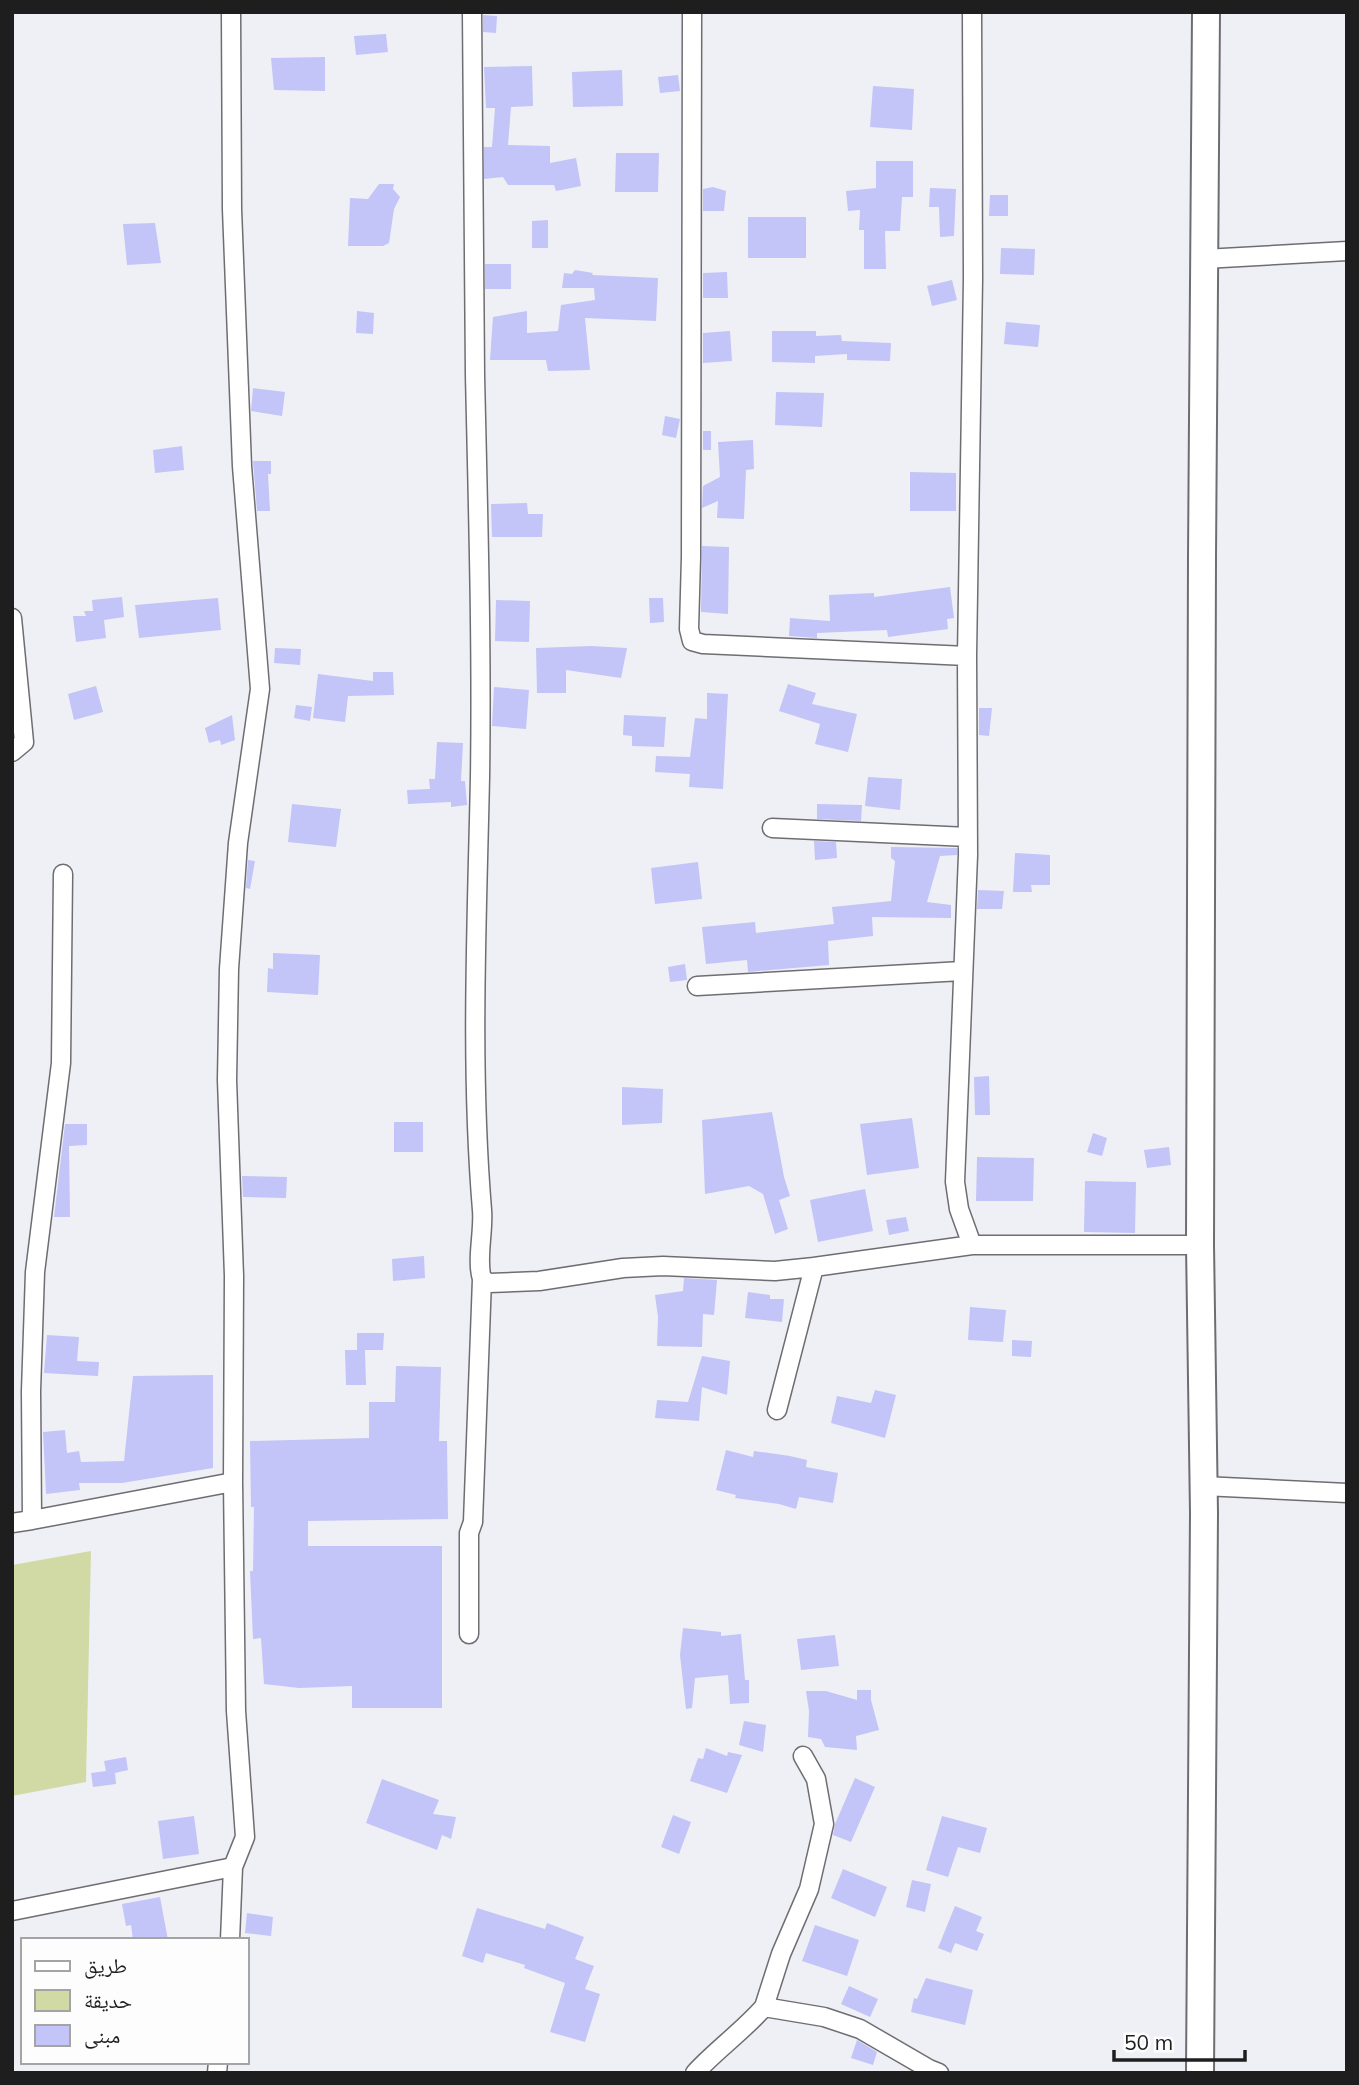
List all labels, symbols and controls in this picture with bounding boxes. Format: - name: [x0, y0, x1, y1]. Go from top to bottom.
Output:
- legend: [21, 1938, 248, 2064]
- text: طريق: [84, 1952, 127, 1979]
- text: حديقة: [84, 1987, 132, 2013]
- scale bar: [1114, 2018, 1245, 2062]
- text: مبنى: [84, 2022, 120, 2049]
- text: 50 m: [1124, 2029, 1173, 2055]

